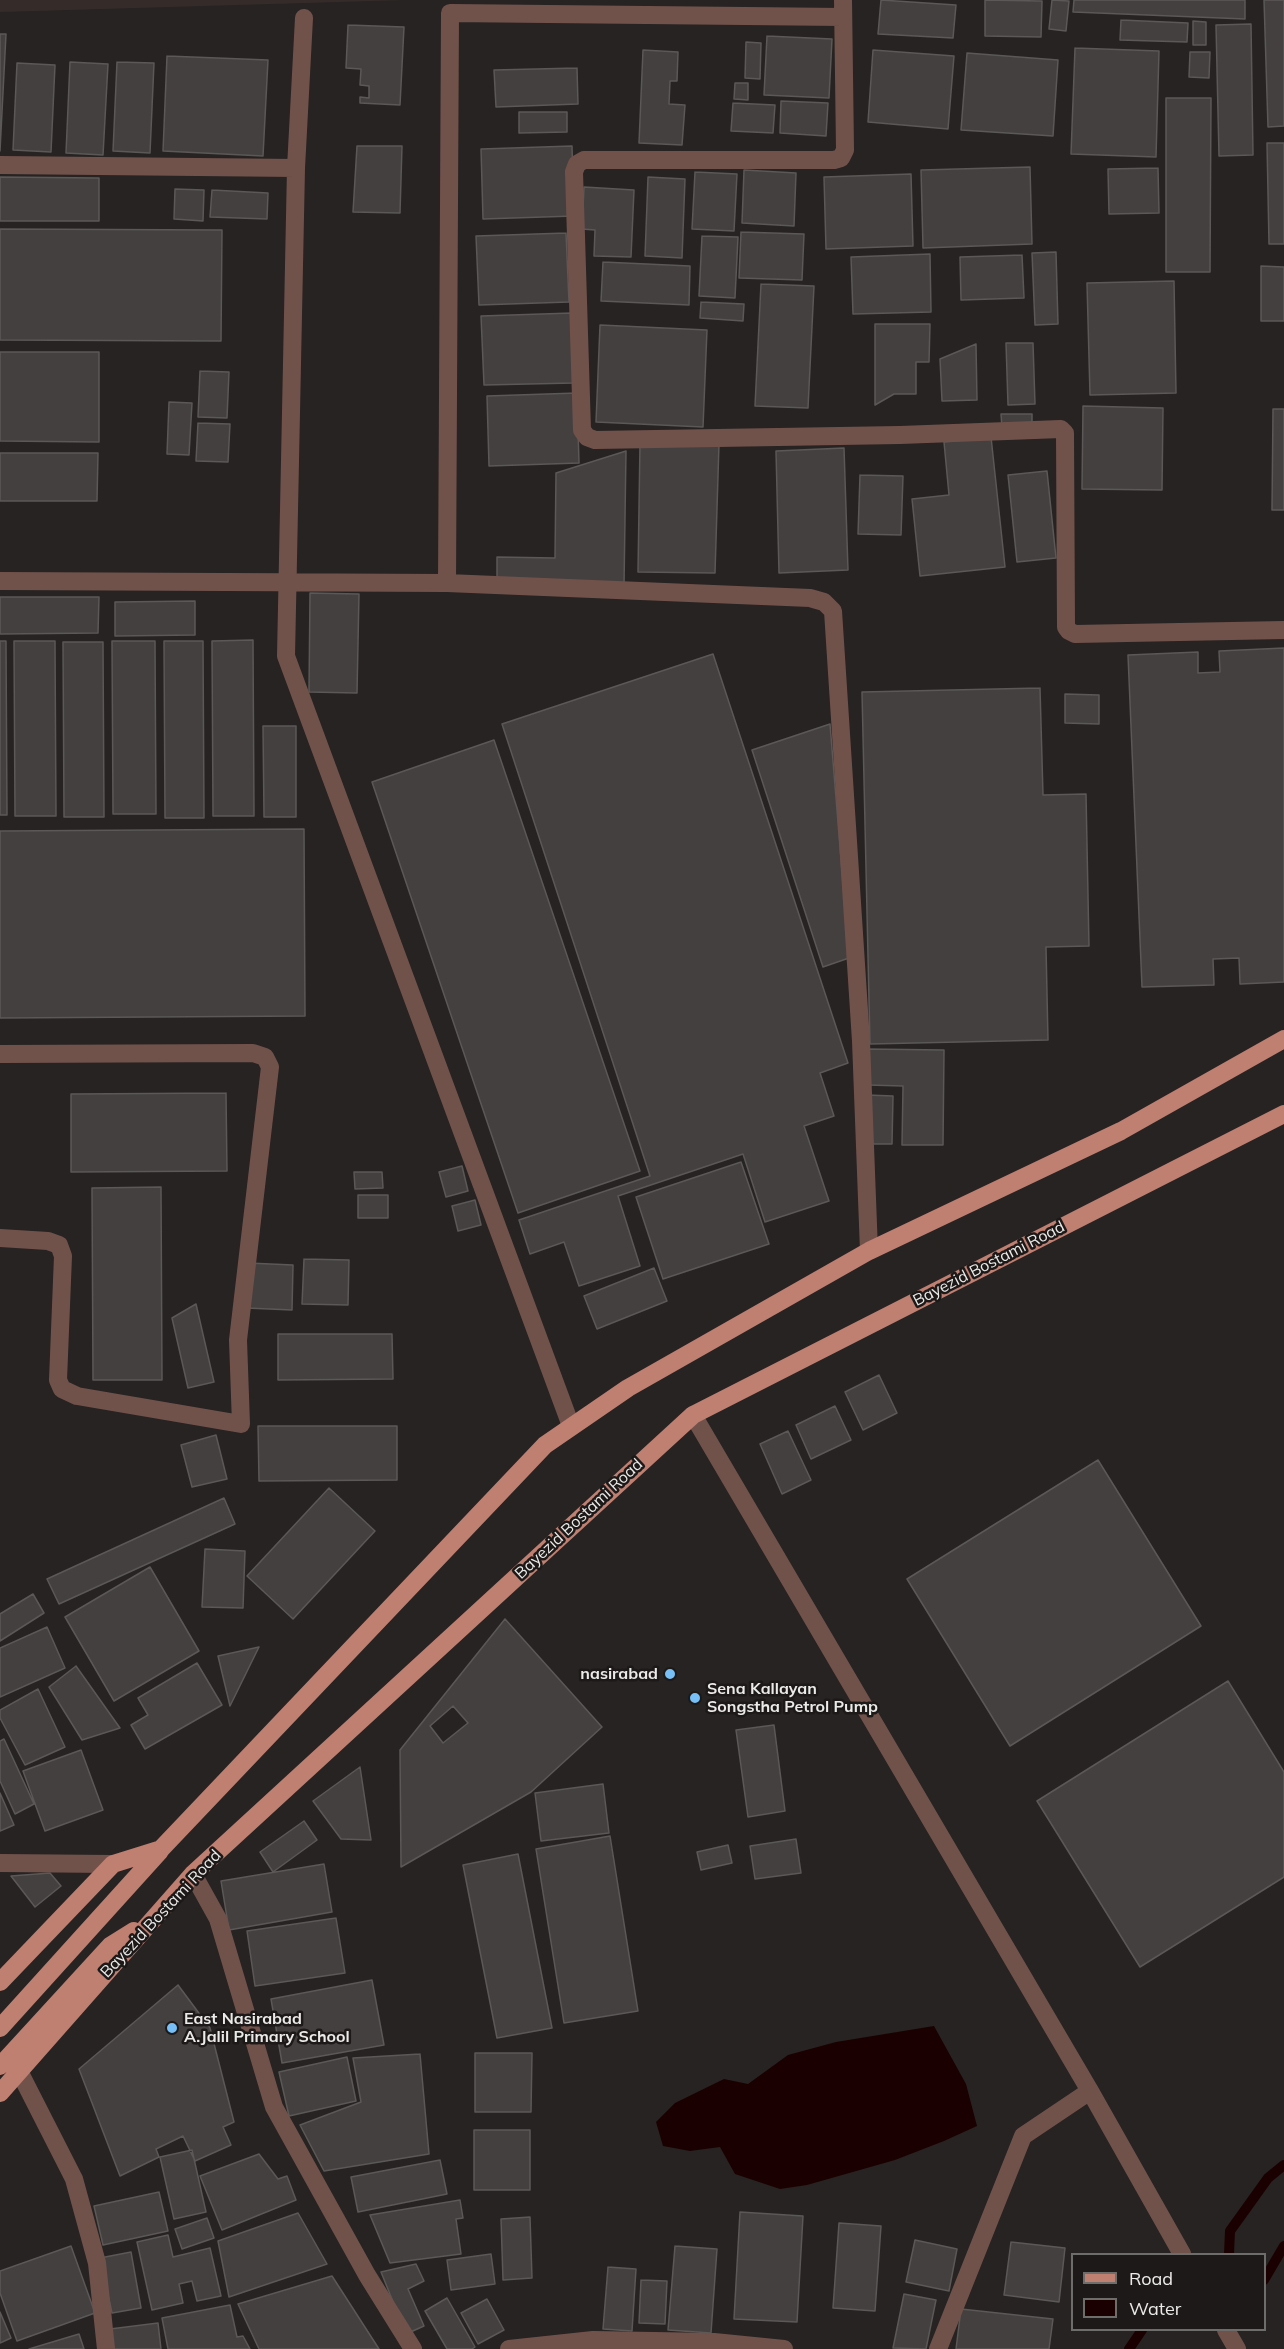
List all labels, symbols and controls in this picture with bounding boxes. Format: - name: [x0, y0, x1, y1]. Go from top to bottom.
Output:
- street label: Bayezid Bostami Road: [910, 1217, 1068, 1311]
- street label: Bayezid Bostami Road: [511, 1455, 647, 1583]
- place label: nasirabad: [580, 1664, 658, 1684]
- marker: nasirabad: [663, 1667, 677, 1681]
- place label: Sena Kallayan Songstha Petrol Pump: [707, 1679, 878, 1717]
- marker: Sena Kallayan Songstha Petrol Pump: [688, 1691, 702, 1705]
- street label: Bayezid Bostami Road: [97, 1846, 225, 1982]
- place label: East Nasirabad A.Jalil Primary School: [184, 2009, 350, 2047]
- marker: East Nasirabad A.Jalil Primary School: [165, 2021, 179, 2035]
- legend: [1071, 2253, 1266, 2331]
- text: Road: [1129, 2267, 1173, 2290]
- text: Water: [1129, 2297, 1181, 2320]

